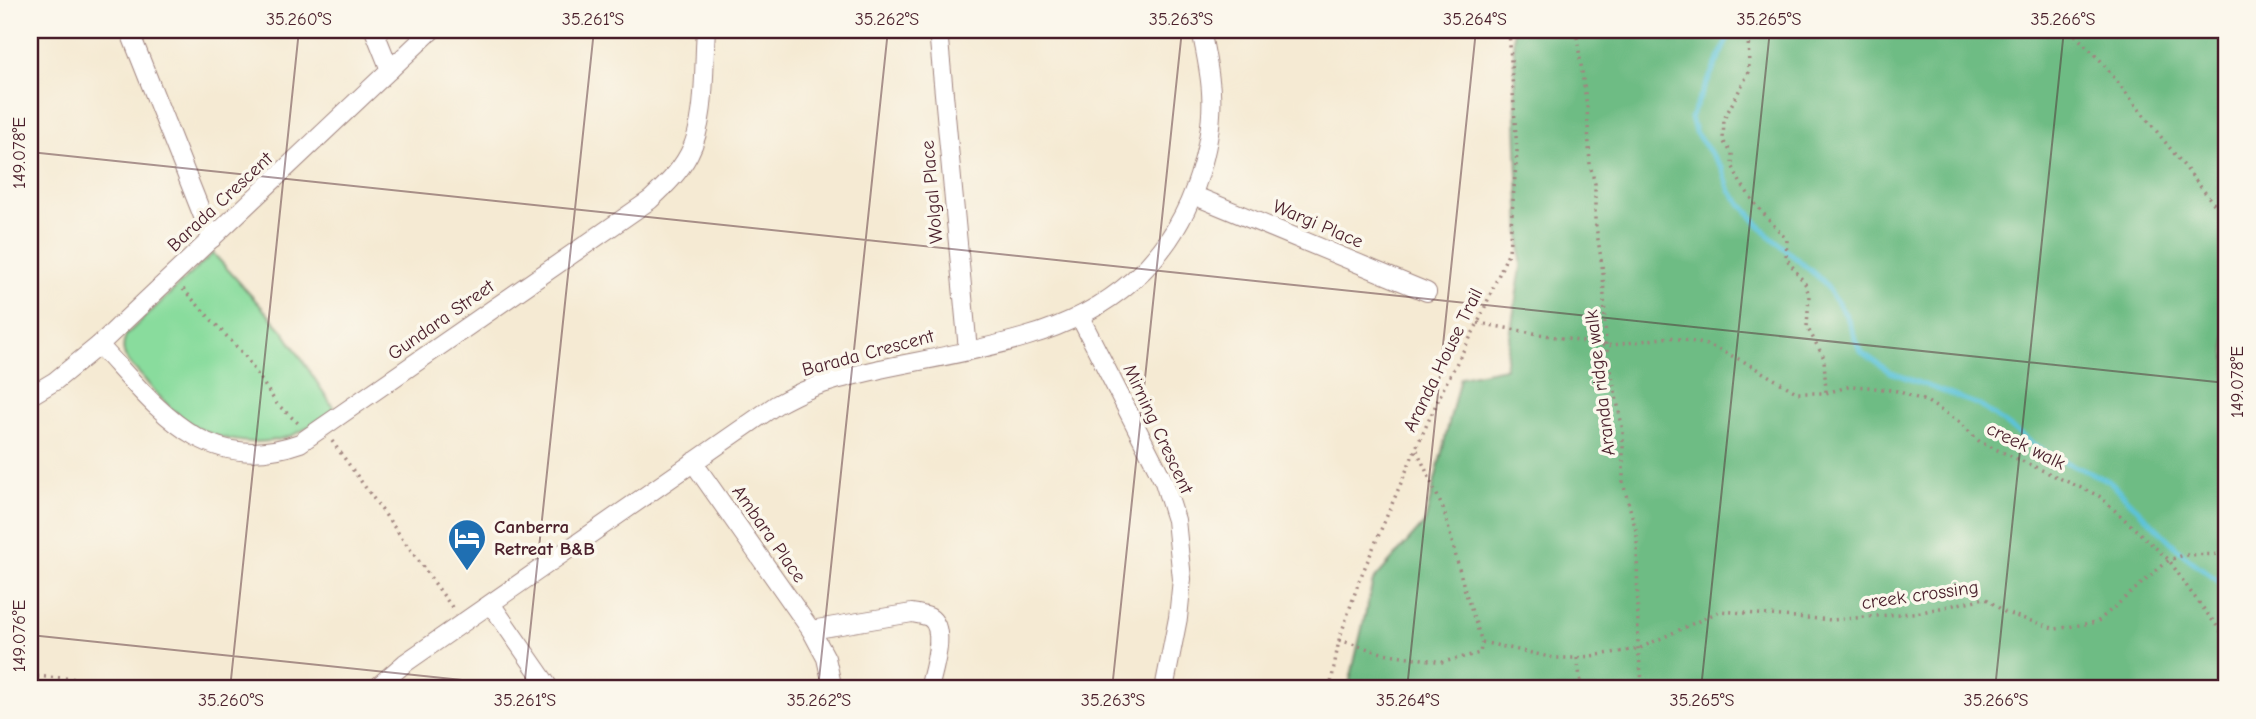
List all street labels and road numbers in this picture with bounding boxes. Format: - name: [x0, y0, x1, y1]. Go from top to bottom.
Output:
- street label: Wolgal Place: [917, 139, 947, 245]
- street label: Barada Crescent: [163, 147, 278, 256]
- street label: Wargi Place: [1270, 195, 1366, 253]
- street label: Gundara Street: [384, 275, 499, 365]
- street label: Aranda House Trail: [1399, 284, 1487, 436]
- street label: Aranda ridge walk: [1580, 308, 1620, 457]
- street label: Barada Crescent: [800, 325, 937, 381]
- street label: Mirning Crescent: [1118, 361, 1198, 498]
- street label: creek walk: [1983, 417, 2070, 475]
- street label: Ambara Place: [727, 481, 811, 587]
- street label: creek crossing: [1860, 576, 1980, 614]

